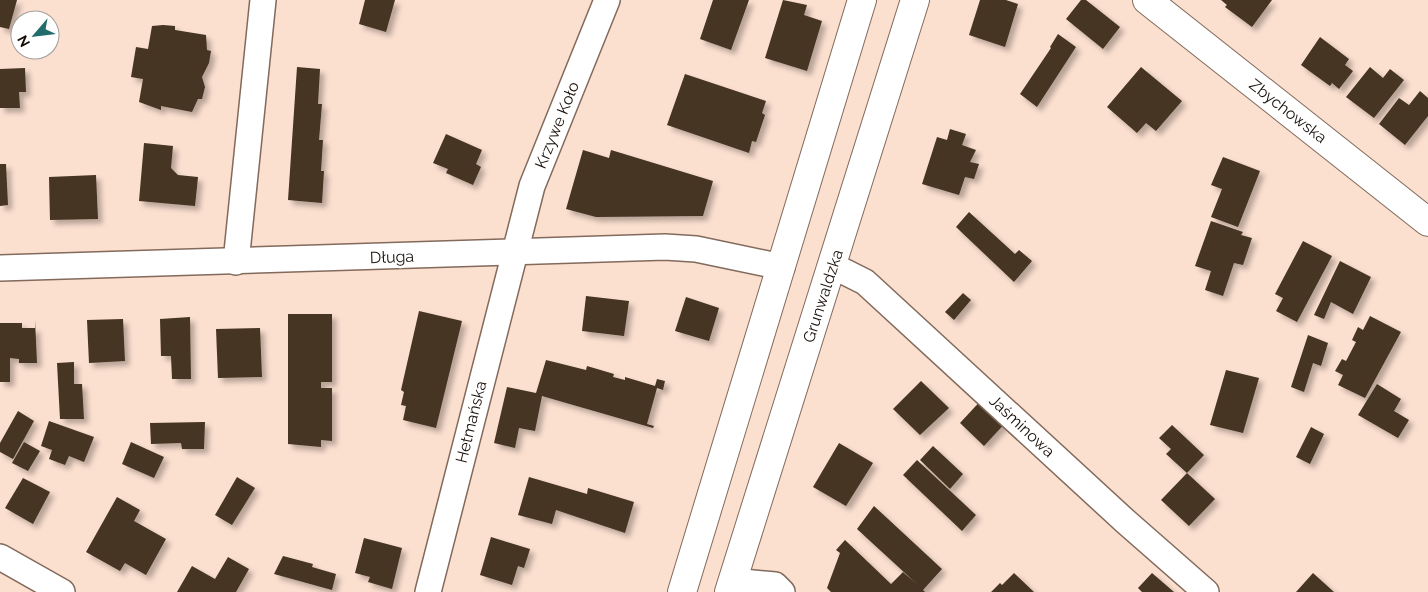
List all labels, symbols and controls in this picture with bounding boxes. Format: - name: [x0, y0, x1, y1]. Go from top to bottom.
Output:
- north arrow: [10, 10, 60, 60]
- text: N: [14, 33, 33, 50]
- street label: Zbychowska: [1245, 75, 1331, 147]
- street label: Krzywe Koło: [531, 79, 583, 171]
- street label: Długa: [370, 247, 414, 267]
- street label: Grunwaldzka: [799, 247, 847, 345]
- street label: Hetmańska: [452, 379, 490, 465]
- street label: Jaśminowa: [985, 391, 1059, 461]

